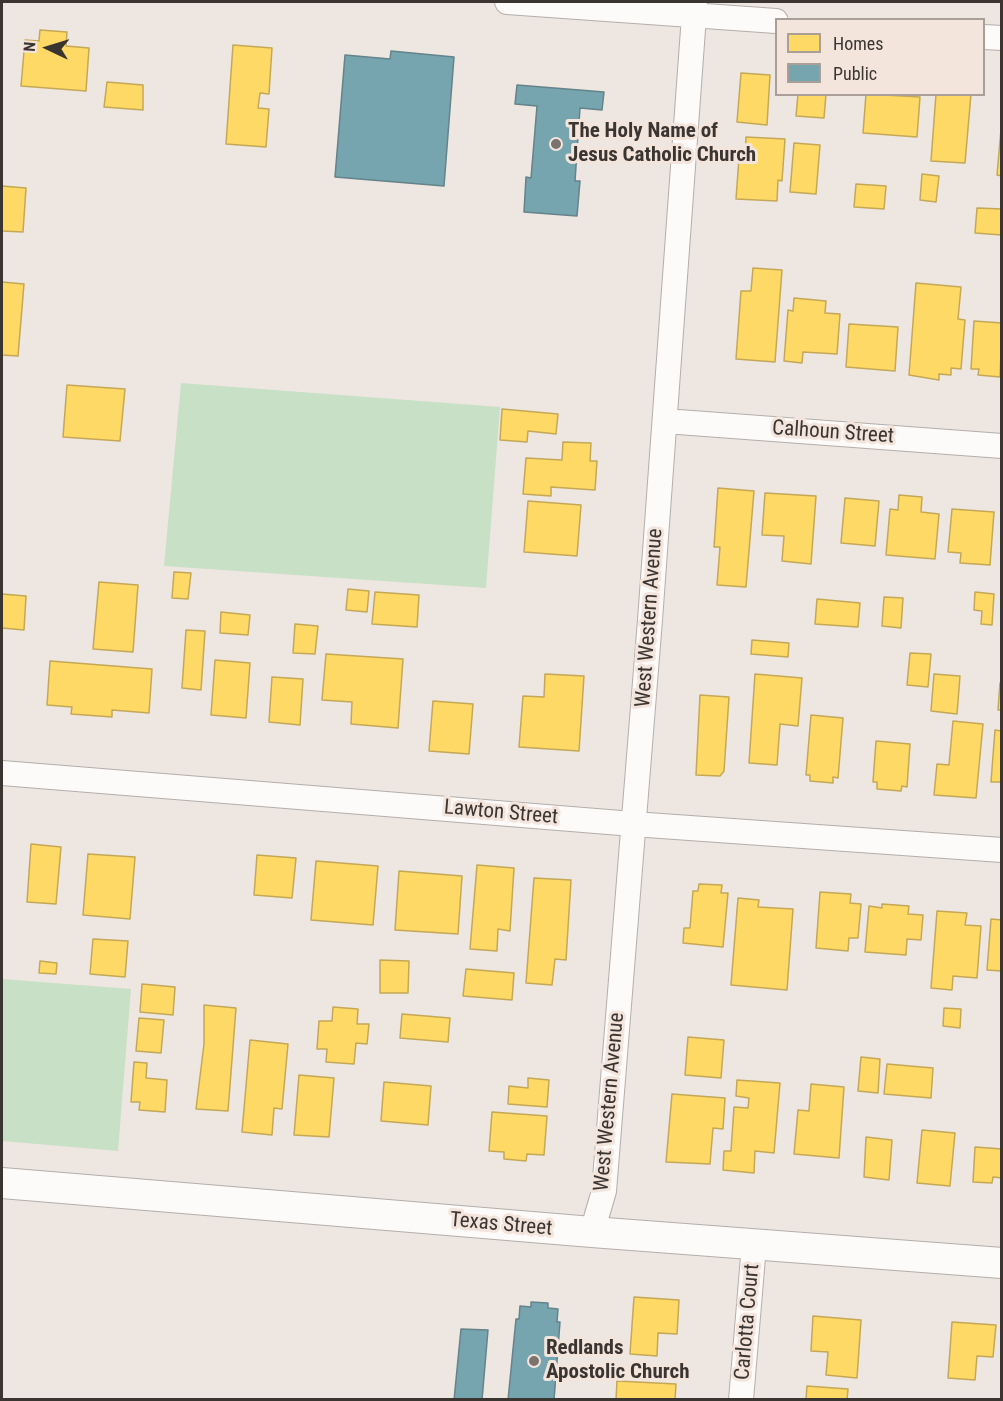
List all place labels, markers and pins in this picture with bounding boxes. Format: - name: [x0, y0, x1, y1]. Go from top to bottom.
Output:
- place label: The Holy Name of Jesus Catholic Church: [568, 119, 756, 169]
- marker: The Holy Name of Jesus Catholic Church: [549, 137, 563, 151]
- place label: Redlands Apostolic Church: [546, 1336, 689, 1386]
- marker: Redlands Apostolic Church: [527, 1354, 541, 1368]

